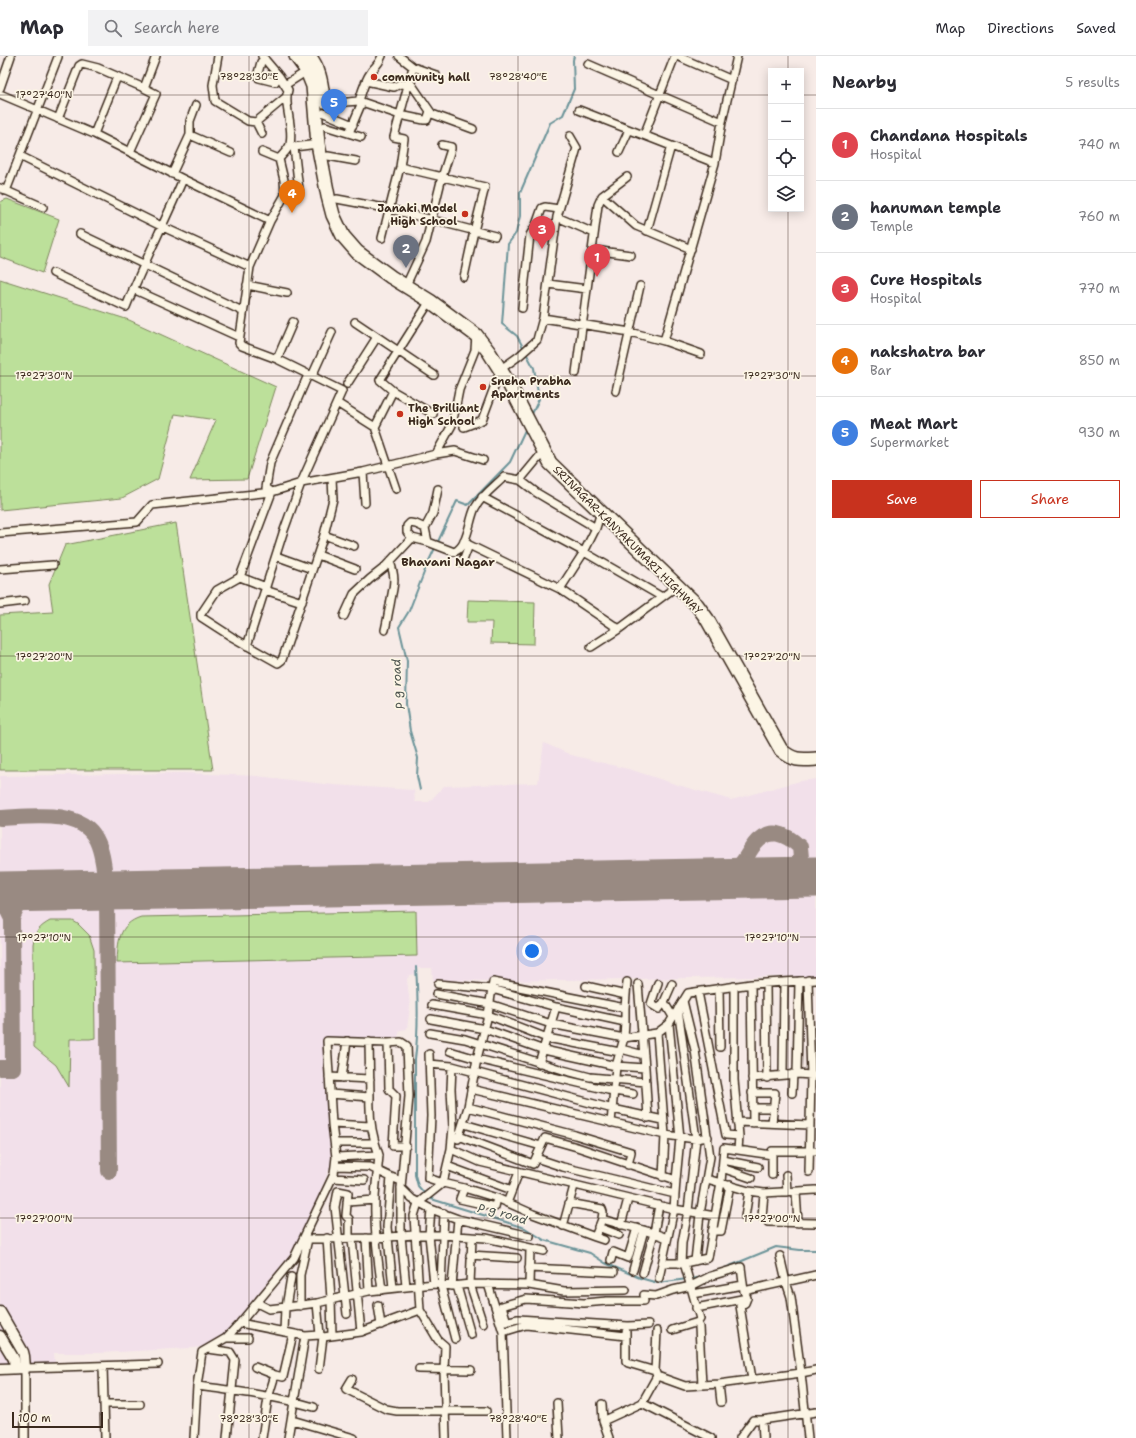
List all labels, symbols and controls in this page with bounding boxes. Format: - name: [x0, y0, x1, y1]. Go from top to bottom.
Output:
- search box: [88, 10, 368, 46]
- text: Map: [20, 15, 64, 40]
- icon: search: [102, 17, 124, 39]
- text: Search here: [134, 18, 220, 38]
- text: Map: [936, 19, 966, 37]
- text: Directions: [988, 19, 1054, 37]
- text: Saved: [1076, 19, 1116, 37]
- map controls: [768, 68, 804, 212]
- button: +: [768, 68, 804, 104]
- text: 78°28'30"E: [220, 70, 278, 83]
- place label: community hall: [382, 70, 470, 85]
- text: 78°28'40"E: [489, 70, 547, 83]
- text: Nearby: [832, 71, 897, 93]
- marker: community hall: [369, 72, 379, 82]
- text: 5 results: [1065, 74, 1120, 91]
- text: 17°27'40"N: [16, 88, 72, 101]
- pin: 5: [321, 89, 347, 122]
- button: −: [768, 104, 804, 140]
- text: Chandana Hospitals: [870, 126, 1028, 146]
- text: 1: [842, 136, 848, 153]
- text: 740 m: [1078, 136, 1120, 153]
- button: locate: [768, 140, 804, 176]
- text: Hospital: [870, 146, 921, 163]
- button: layers: [768, 176, 804, 212]
- pin: 4: [279, 180, 305, 213]
- text: hanuman temple: [870, 198, 1001, 218]
- place label: Janaki Model High School: [377, 201, 457, 229]
- text: 2: [840, 208, 850, 225]
- text: 760 m: [1078, 208, 1120, 225]
- marker: Janaki Model High School: [460, 209, 470, 219]
- pin: 3: [529, 216, 555, 249]
- text: Temple: [870, 218, 913, 235]
- pin: 2: [393, 235, 419, 268]
- pin: 1: [584, 244, 610, 277]
- text: Cure Hospitals: [870, 270, 982, 290]
- text: 3: [840, 280, 850, 297]
- text: 770 m: [1078, 280, 1120, 297]
- text: Hospital: [870, 290, 921, 307]
- text: nakshatra bar: [870, 342, 985, 362]
- text: 4: [840, 352, 850, 369]
- text: 850 m: [1079, 352, 1120, 369]
- text: Bar: [870, 362, 892, 379]
- text: 17°27'30"N: [16, 369, 72, 382]
- text: 17°27'30"N: [744, 369, 800, 382]
- place label: Sneha Prabha Apartments: [491, 374, 572, 402]
- marker: Sneha Prabha Apartments: [478, 382, 488, 392]
- place label: The Brilliant High School: [408, 401, 480, 429]
- marker: The Brilliant High School: [395, 409, 405, 419]
- text: Meat Mart: [870, 414, 958, 434]
- text: 5: [841, 424, 849, 441]
- text: 930 m: [1078, 424, 1120, 441]
- text: Supermarket: [870, 434, 949, 451]
- street label: SRINAGAR-KANYAKUMARI HIGHWAY: [550, 462, 706, 619]
- button: Save: [832, 480, 972, 518]
- button: Share: [980, 480, 1120, 518]
- district label: Bhavani Nagar: [401, 554, 495, 570]
- text: 17°27'20"N: [16, 650, 72, 663]
- text: 17°27'20"N: [744, 650, 800, 663]
- water label: p g road: [388, 658, 406, 710]
- text: 17°27'10"N: [17, 931, 71, 944]
- text: 17°27'10"N: [745, 931, 799, 944]
- your location: [522, 941, 542, 961]
- water label: p g road: [476, 1197, 530, 1228]
- text: 17°27'00"N: [16, 1212, 72, 1225]
- text: 17°27'00"N: [744, 1212, 800, 1225]
- scale bar: [12, 1410, 103, 1429]
- text: 100 m: [18, 1411, 51, 1426]
- text: 78°28'30"E: [220, 1412, 278, 1425]
- text: 78°28'40"E: [489, 1412, 547, 1425]

